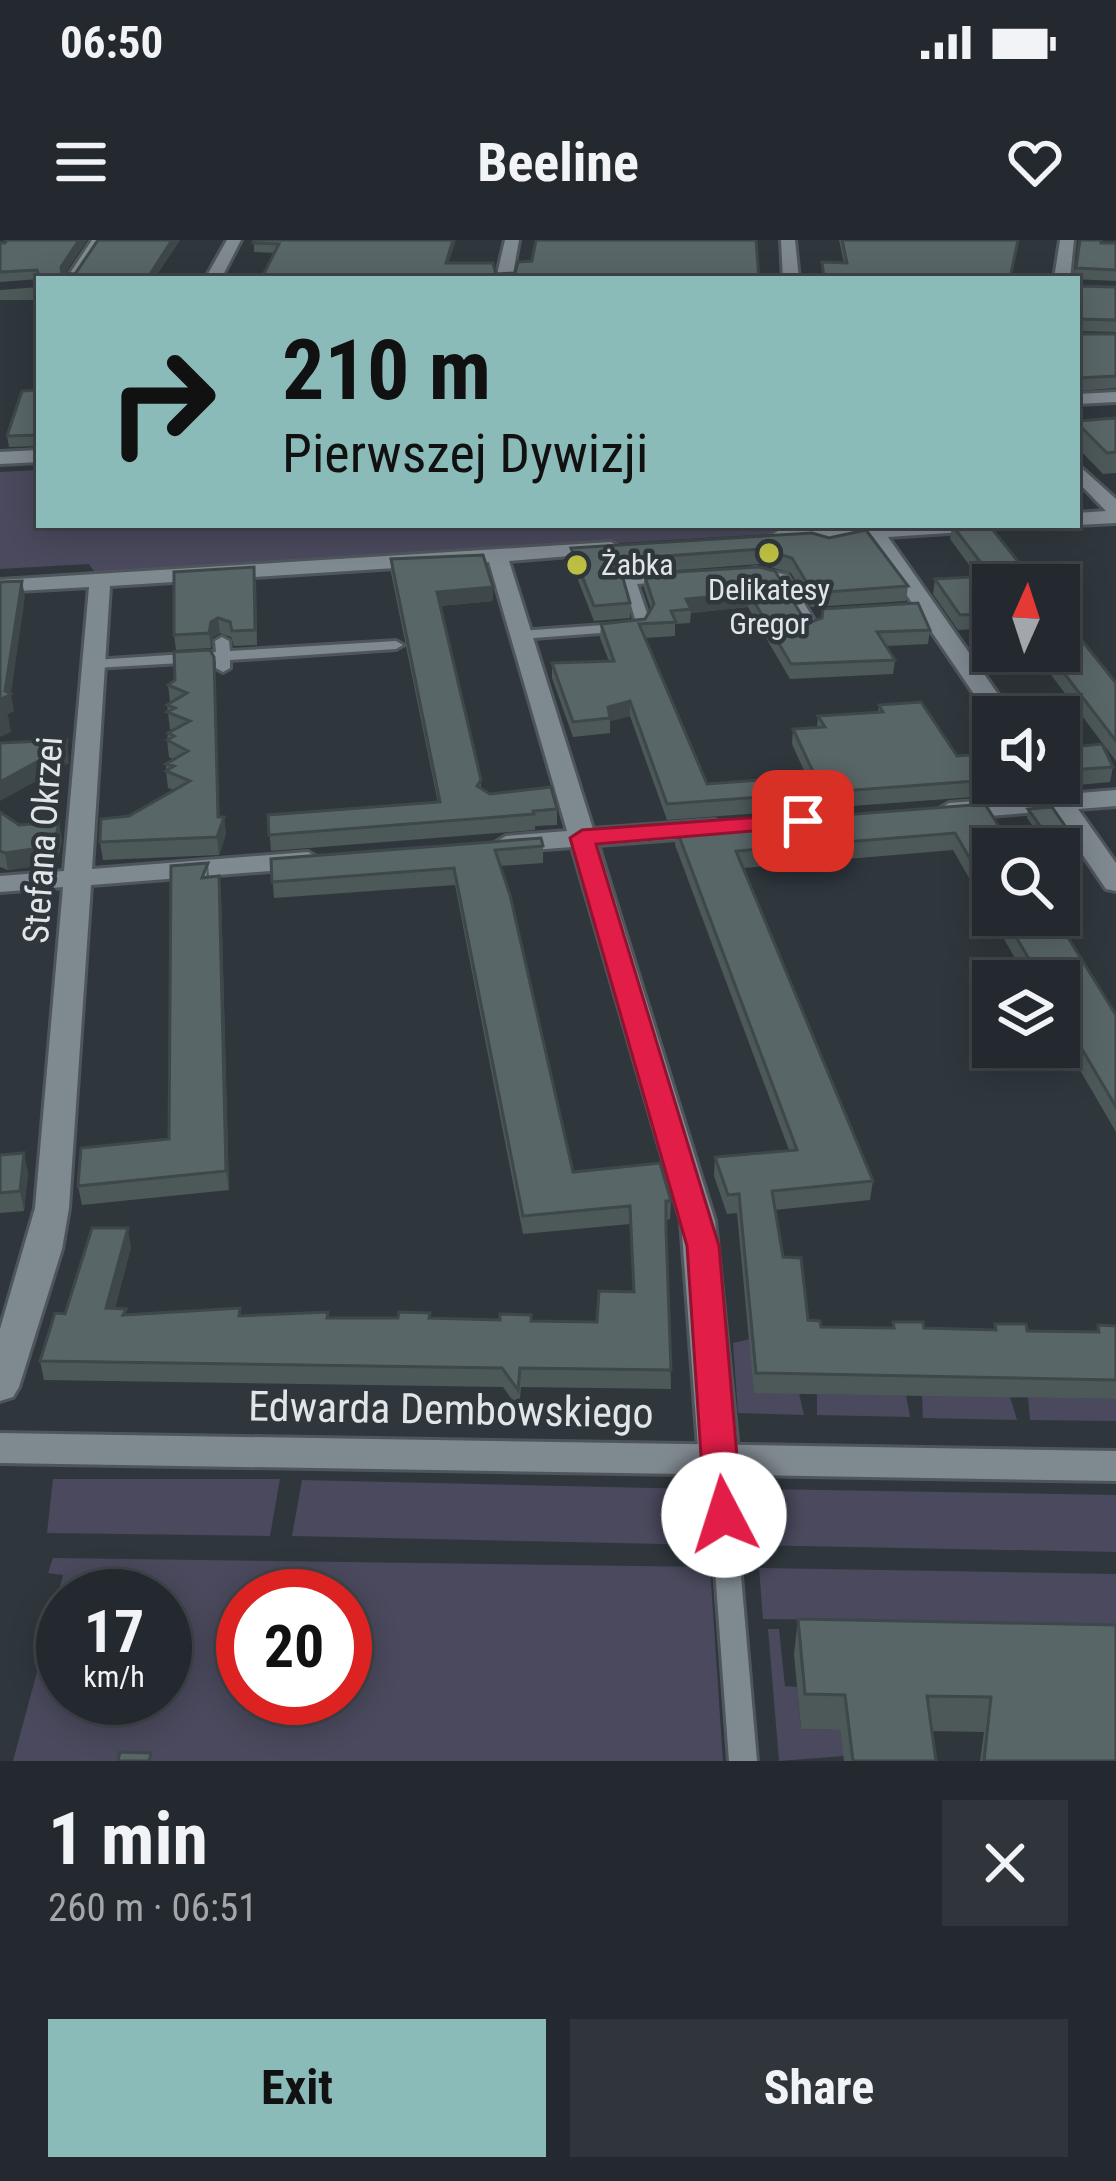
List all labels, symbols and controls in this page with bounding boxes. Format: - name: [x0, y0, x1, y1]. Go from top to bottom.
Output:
- text: 06:50: [60, 16, 163, 69]
- icon: menu: [48, 129, 114, 195]
- icon: heart: [1002, 129, 1068, 195]
- text: Beeline: [477, 131, 639, 194]
- text: 210 m: [282, 321, 491, 420]
- icon: right: [84, 324, 240, 480]
- text: Pierwszej Dywizji: [282, 422, 648, 485]
- marker: Delikatesy Gregor: [756, 540, 782, 566]
- place label: Żabka: [601, 547, 674, 582]
- marker: Żabka: [564, 552, 590, 578]
- north arrow: [972, 564, 1080, 672]
- map controls: [972, 564, 1080, 1068]
- place label: Delikatesy Gregor: [708, 572, 830, 641]
- button: sound: [972, 696, 1080, 804]
- street label: Stefana Okrzei: [15, 735, 71, 945]
- pin: [752, 770, 854, 872]
- icon: arrive: [770, 788, 836, 854]
- button: search: [972, 828, 1080, 936]
- button: layers: [972, 960, 1080, 1068]
- street label: Edwarda Dembowskiego: [248, 1381, 654, 1438]
- position arrow: [661, 1452, 787, 1578]
- speed limit sign: 20: [216, 1569, 372, 1725]
- text: 17: [84, 1596, 144, 1667]
- text: km/h: [83, 1659, 145, 1694]
- text: 1 min: [48, 1797, 208, 1882]
- button: close: [942, 1800, 1068, 1926]
- text: 260 m · 06:51: [48, 1885, 258, 1931]
- button: Exit: [48, 2019, 546, 2157]
- button: Share: [570, 2019, 1068, 2157]

